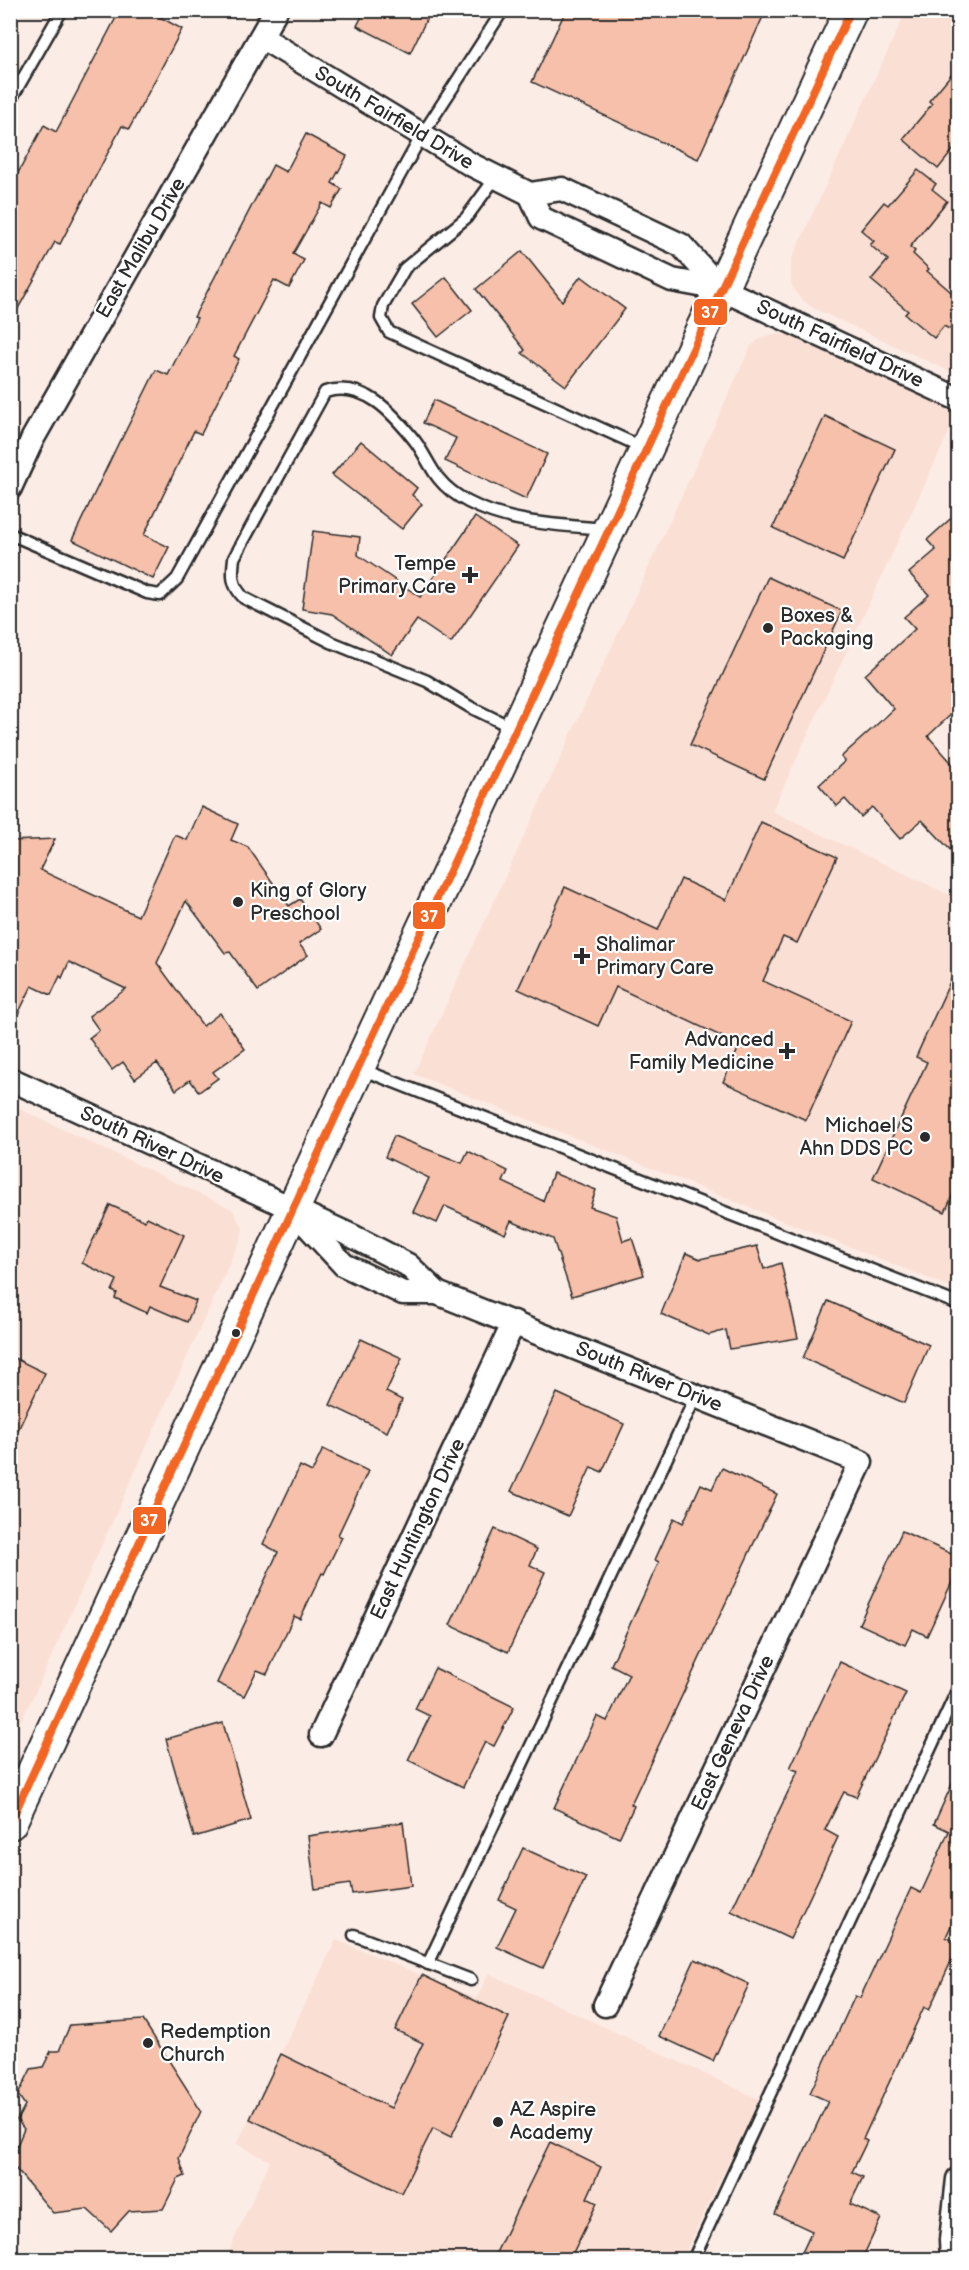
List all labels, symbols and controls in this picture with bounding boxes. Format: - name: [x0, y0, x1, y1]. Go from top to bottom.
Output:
- street label: South Fairfield Drive: [310, 61, 478, 175]
- street label: East Malibu Drive: [91, 173, 191, 323]
- street label: South Fairfield Drive: [753, 295, 927, 393]
- line badge: 37: [693, 298, 728, 326]
- text: 37: [701, 304, 719, 323]
- place label: Tempe Primary Care: [338, 552, 456, 599]
- marker: Tempe Primary Care: [461, 566, 479, 584]
- place label: Boxes & Packaging: [780, 604, 874, 651]
- marker: Boxes & Packaging: [761, 621, 775, 635]
- place label: King of Glory Preschool: [250, 879, 367, 926]
- marker: King of Glory Preschool: [231, 895, 245, 909]
- line badge: 37: [412, 901, 446, 930]
- text: 37: [420, 908, 438, 927]
- place label: Shalimar Primary Care: [596, 933, 714, 980]
- marker: Shalimar Primary Care: [573, 947, 591, 965]
- place label: Advanced Family Medicine: [629, 1028, 774, 1075]
- marker: Advanced Family Medicine: [778, 1042, 796, 1060]
- street label: South River Drive: [76, 1101, 228, 1189]
- place label: Michael S Ahn DDS PC: [800, 1114, 913, 1161]
- marker: Michael S Ahn DDS PC: [918, 1130, 932, 1144]
- unlabelled marker: [230, 1327, 242, 1339]
- street label: South River Drive: [572, 1337, 726, 1417]
- street label: East Huntington Drive: [365, 1434, 471, 1623]
- line badge: 37: [132, 1506, 167, 1535]
- text: 37: [140, 1512, 158, 1531]
- street label: East Geneva Drive: [686, 1651, 780, 1815]
- place label: Redemption Church: [160, 2020, 271, 2067]
- marker: Redemption Church: [141, 2036, 155, 2050]
- place label: AZ Aspire Academy: [510, 2098, 596, 2145]
- marker: AZ Aspire Academy: [491, 2115, 505, 2129]

